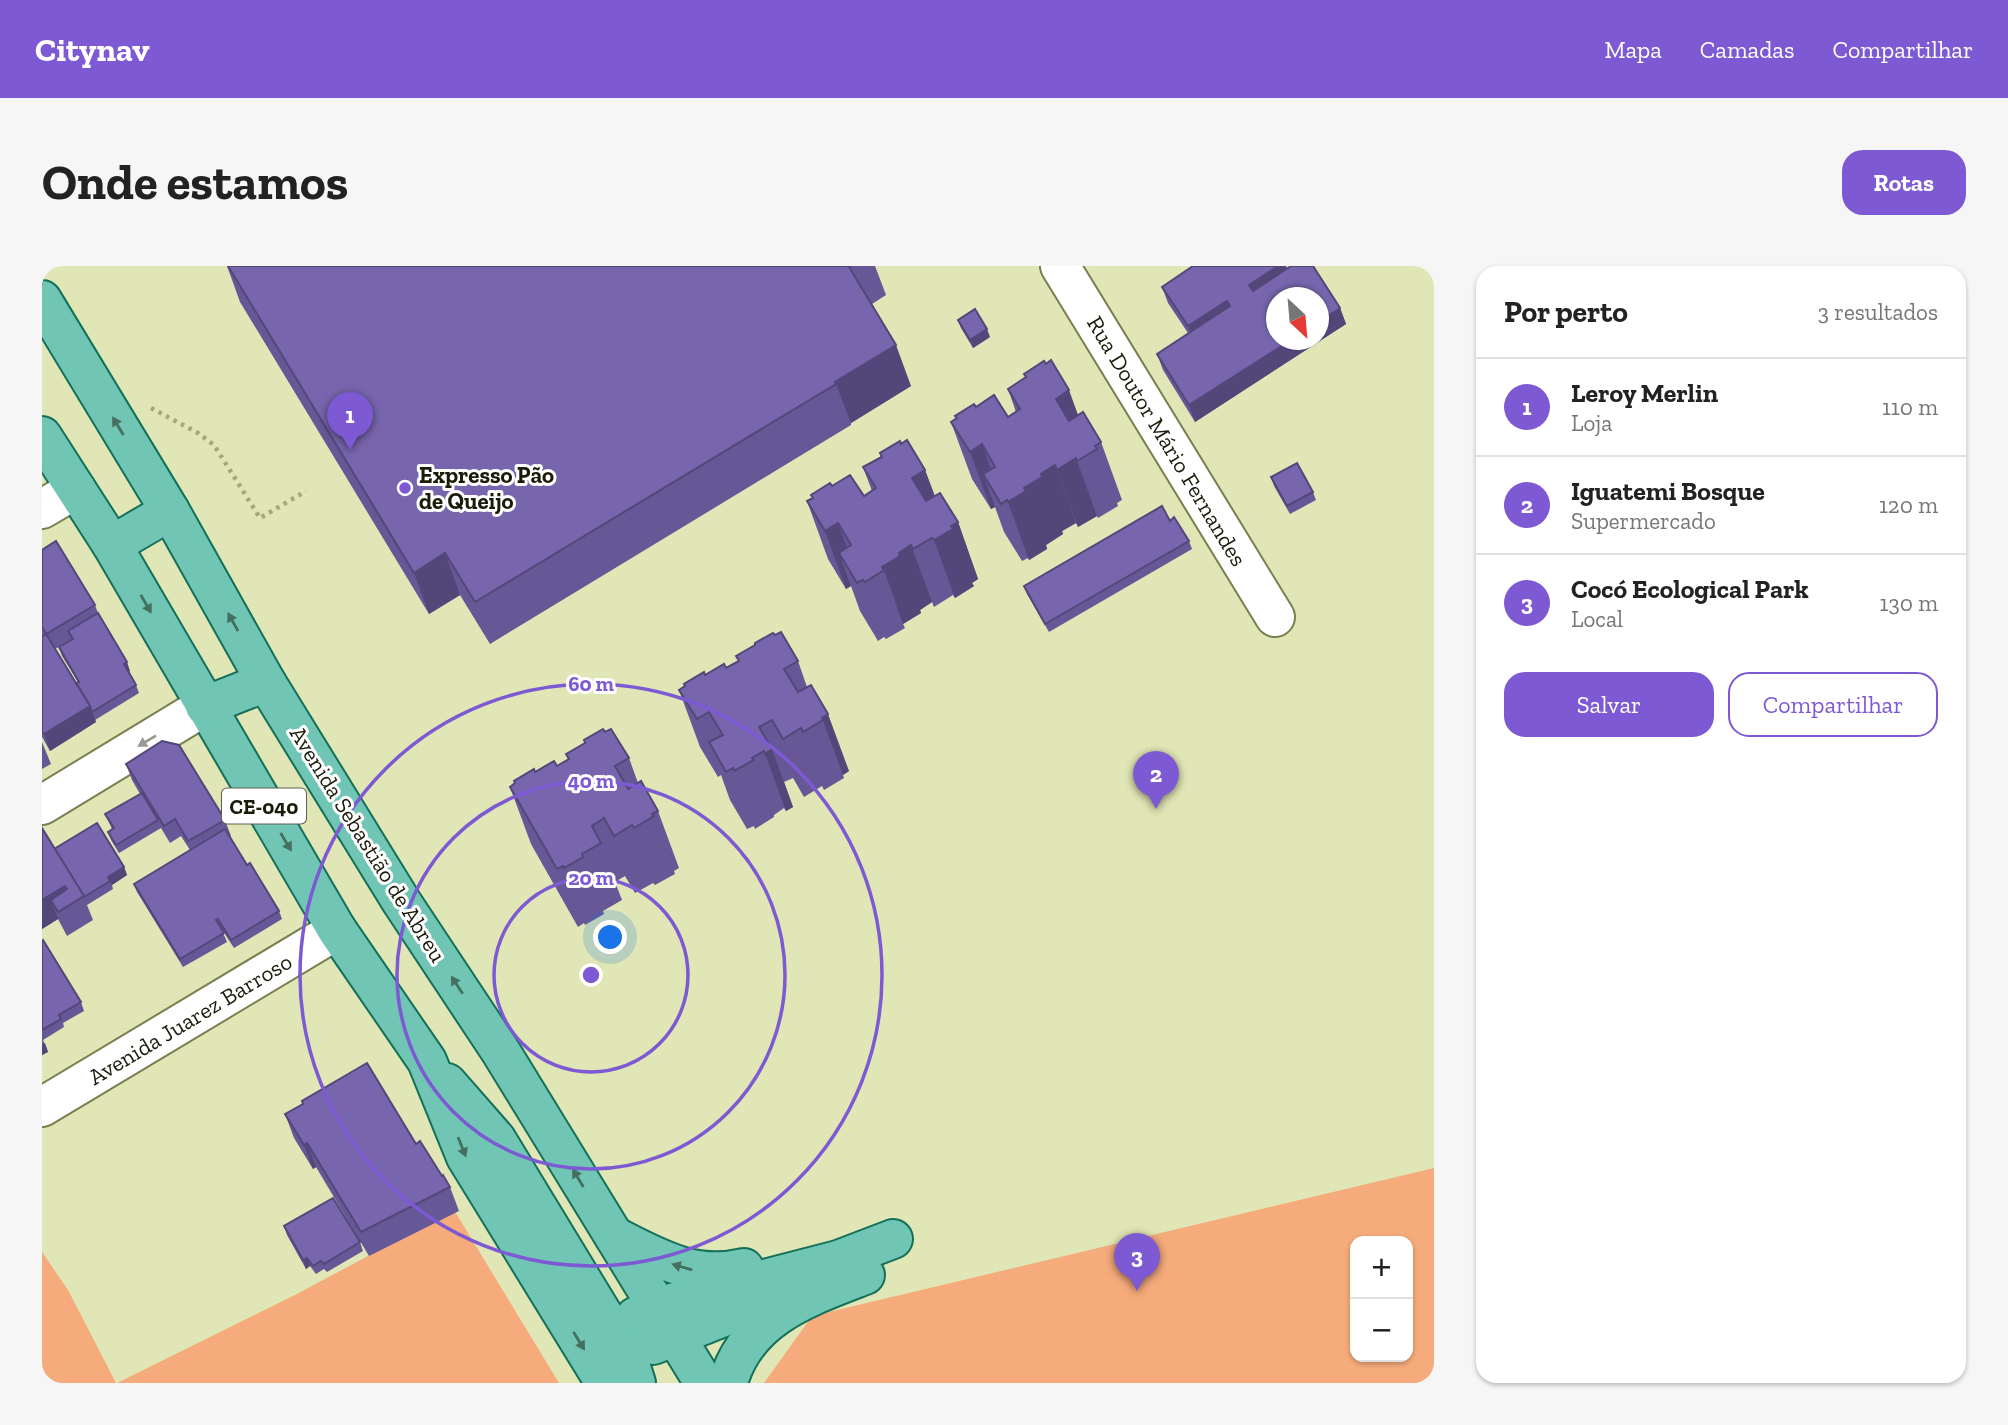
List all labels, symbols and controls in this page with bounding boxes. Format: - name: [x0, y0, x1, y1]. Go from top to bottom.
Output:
- text: Citynav: [35, 30, 150, 69]
- text: Mapa: [1604, 35, 1662, 64]
- text: Camadas: [1700, 35, 1794, 64]
- text: Compartilhar: [1832, 35, 1973, 64]
- button: Rotas: [1842, 150, 1966, 215]
- text: Onde estamos: [42, 153, 348, 212]
- north arrow: [1266, 287, 1329, 350]
- text: Por perto: [1504, 294, 1628, 330]
- text: 3 resultados: [1818, 298, 1938, 326]
- street label: Rua Doutor Mário Fernandes: [1081, 311, 1253, 571]
- text: Leroy Merlin: [1571, 377, 1718, 409]
- pin: 1: [327, 392, 373, 450]
- text: 1: [1522, 393, 1532, 421]
- text: 110 m: [1882, 393, 1938, 421]
- text: Loja: [1571, 409, 1612, 437]
- one-way arrow: [112, 416, 124, 435]
- place label: Expresso Pão de Queijo: [419, 461, 554, 515]
- text: Iguatemi Bosque: [1571, 475, 1765, 507]
- marker: Expresso Pão de Queijo: [397, 480, 413, 496]
- text: 2: [1521, 491, 1533, 519]
- text: 120 m: [1879, 491, 1938, 519]
- text: Supermercado: [1571, 507, 1716, 535]
- text: Cocó Ecological Park: [1571, 573, 1809, 605]
- text: 3: [1521, 589, 1533, 617]
- text: 130 m: [1880, 589, 1938, 617]
- one-way arrow: [140, 594, 152, 613]
- text: Local: [1571, 605, 1623, 633]
- one-way arrow: [227, 612, 239, 632]
- text: 60 m: [568, 671, 614, 696]
- button: Salvar: [1504, 672, 1714, 737]
- button: Compartilhar: [1728, 672, 1938, 737]
- street label: Avenida Sebastião de Abreu: [284, 721, 452, 967]
- one-way arrow: [137, 735, 156, 748]
- pin: 2: [1133, 751, 1179, 809]
- text: 40 m: [568, 768, 615, 793]
- road number: CE-040: [222, 788, 306, 824]
- one-way arrow: [280, 833, 292, 852]
- text: 20 m: [568, 865, 614, 890]
- your location: [593, 920, 627, 954]
- street label: Avenida Juarez Barroso: [83, 947, 297, 1091]
- centre of rings: [579, 963, 603, 987]
- one-way arrow: [451, 975, 464, 995]
- one-way arrow: [457, 1136, 468, 1157]
- one-way arrow: [572, 1168, 584, 1187]
- pin: 3: [1114, 1233, 1160, 1291]
- map controls: [1350, 1236, 1413, 1362]
- button: +: [1350, 1236, 1413, 1299]
- one-way arrow: [671, 1261, 692, 1271]
- button: −: [1350, 1299, 1413, 1362]
- one-way arrow: [573, 1332, 586, 1351]

